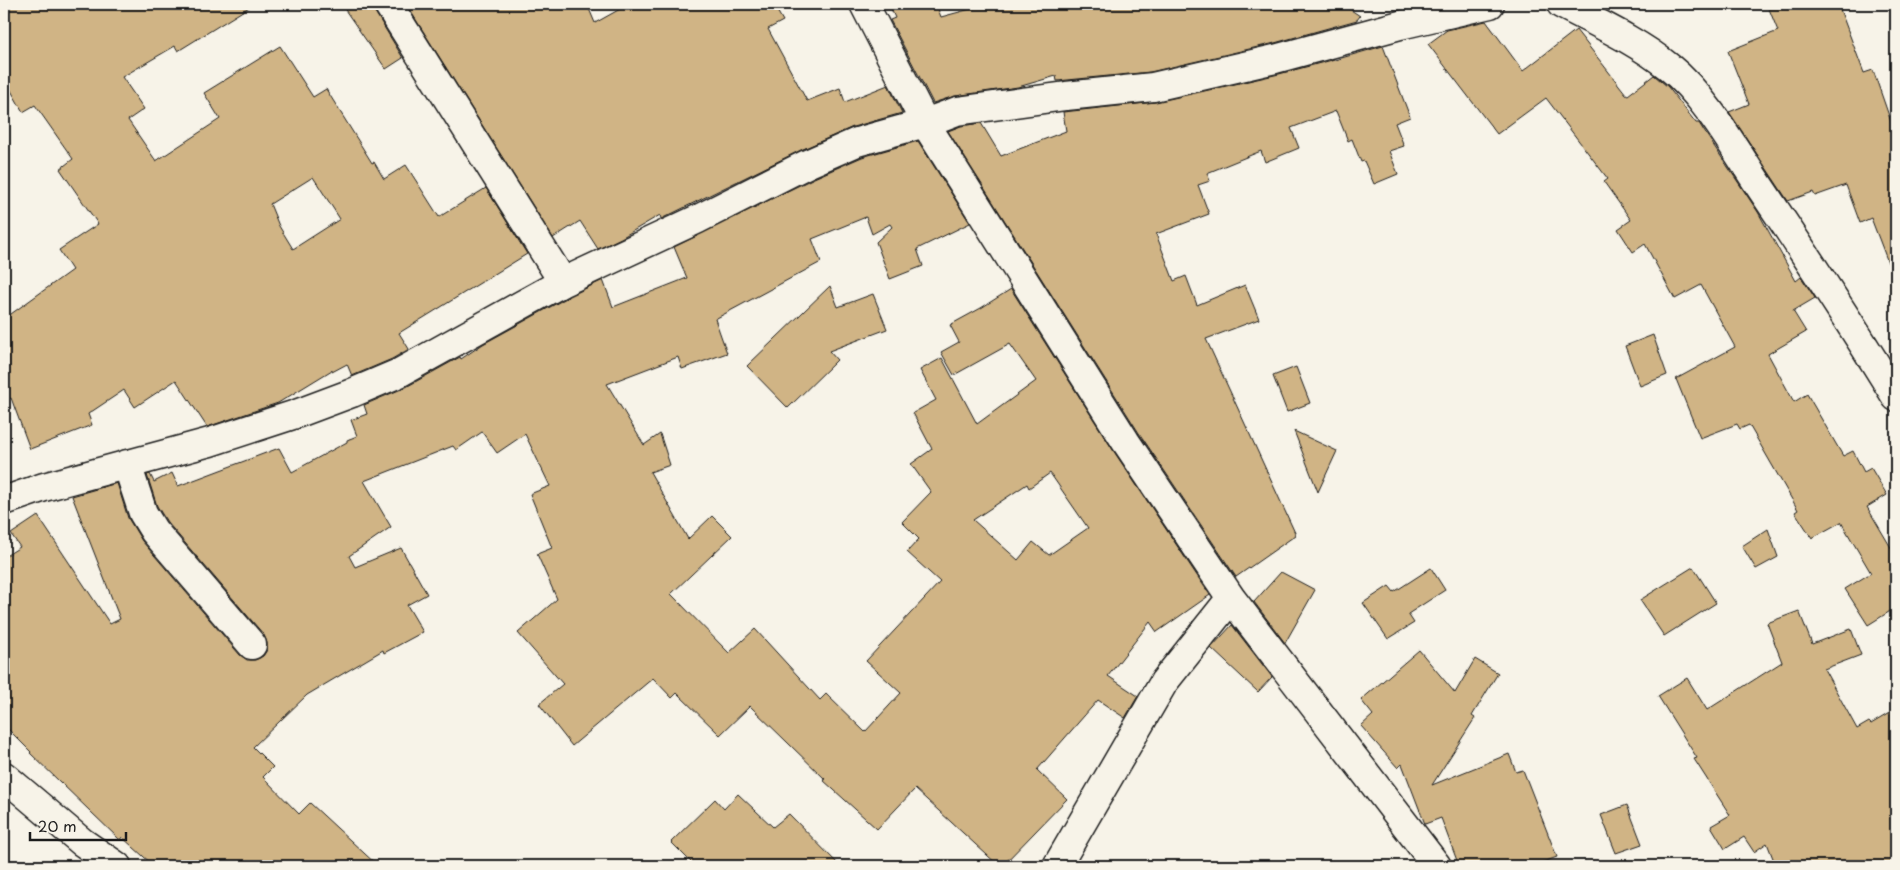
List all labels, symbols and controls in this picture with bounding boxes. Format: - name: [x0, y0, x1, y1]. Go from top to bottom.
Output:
- scale bar: [30, 810, 126, 842]
- text: 20 m: [38, 814, 77, 837]

